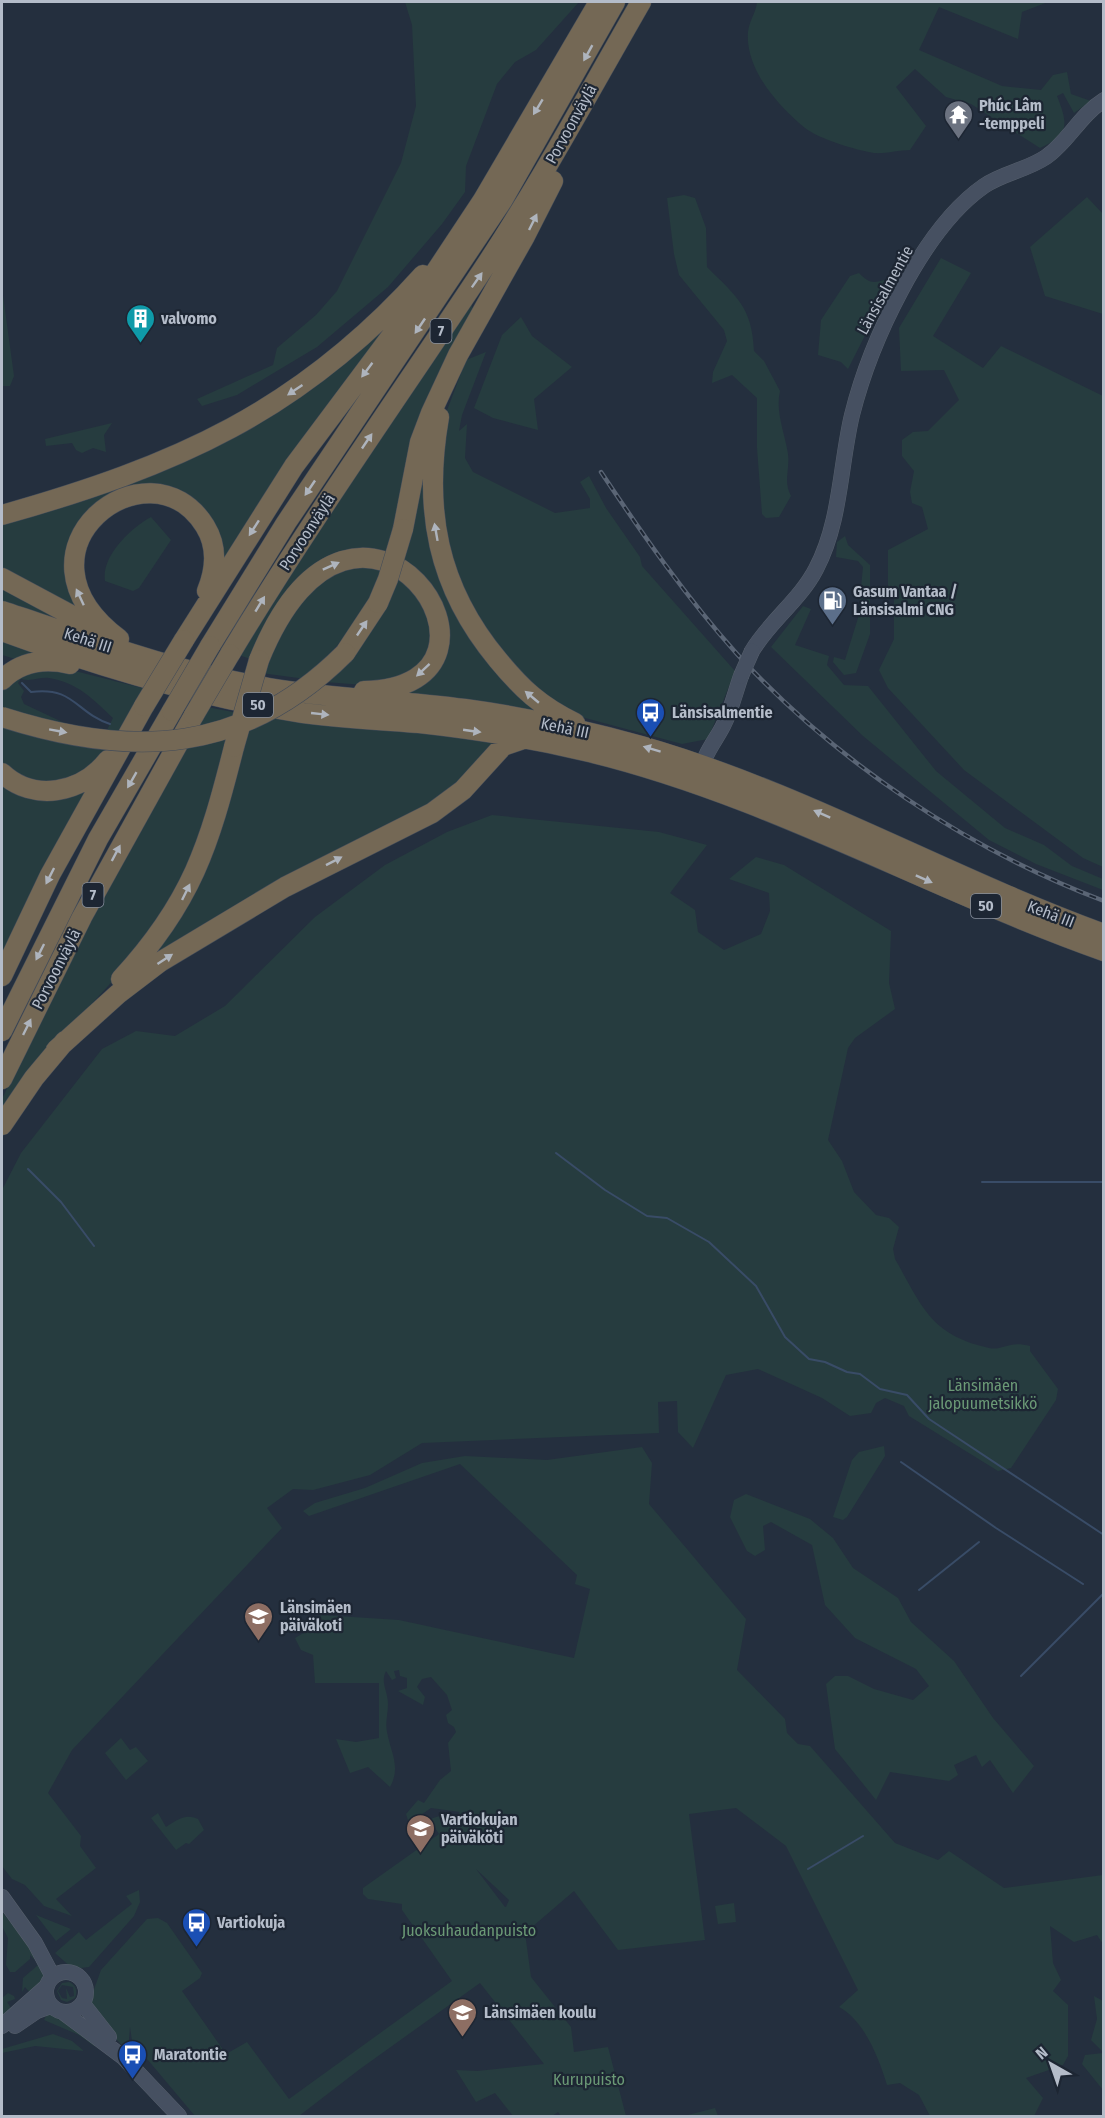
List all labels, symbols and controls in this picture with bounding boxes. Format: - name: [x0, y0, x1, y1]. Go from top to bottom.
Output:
- one-way arrow: [583, 45, 593, 62]
- street label: Porvoonväylä: [541, 81, 601, 167]
- place label: Phúc Lâm -temppeli: [979, 96, 1045, 133]
- temple icon: Phúc Lâm -temppeli: [942, 98, 974, 140]
- one-way arrow: [533, 99, 544, 115]
- one-way arrow: [528, 213, 537, 230]
- street label: Länsisalmentie: [853, 242, 917, 338]
- one-way arrow: [471, 271, 482, 288]
- building icon: valvomo: [124, 302, 156, 344]
- place label: valvomo: [160, 309, 217, 328]
- one-way arrow: [414, 318, 426, 334]
- road number: 7: [430, 319, 452, 343]
- one-way arrow: [361, 362, 373, 377]
- one-way arrow: [287, 384, 303, 396]
- one-way arrow: [361, 433, 373, 449]
- one-way arrow: [304, 479, 316, 495]
- street label: Porvoonväylä: [275, 490, 339, 574]
- one-way arrow: [248, 520, 259, 536]
- one-way arrow: [431, 522, 440, 541]
- one-way arrow: [322, 561, 340, 571]
- place label: Gasum Vantaa / Länsisalmi CNG: [853, 582, 957, 619]
- fuel station icon: Gasum Vantaa / Länsisalmi CNG: [816, 584, 848, 626]
- one-way arrow: [76, 588, 85, 605]
- one-way arrow: [255, 596, 266, 612]
- one-way arrow: [356, 621, 368, 637]
- street label: Kehä III: [62, 623, 114, 657]
- one-way arrow: [416, 663, 431, 677]
- one-way arrow: [525, 691, 540, 704]
- road number: 50: [243, 693, 273, 717]
- bus stop icon: Länsisalmentie: [635, 696, 667, 738]
- place label: Länsisalmentie: [672, 703, 773, 722]
- one-way arrow: [311, 710, 330, 719]
- street label: Kehä III: [539, 714, 591, 742]
- one-way arrow: [462, 726, 481, 735]
- one-way arrow: [49, 727, 68, 736]
- one-way arrow: [643, 744, 661, 754]
- one-way arrow: [127, 772, 137, 789]
- one-way arrow: [813, 809, 830, 818]
- one-way arrow: [111, 844, 121, 861]
- one-way arrow: [325, 857, 342, 866]
- one-way arrow: [45, 868, 54, 885]
- one-way arrow: [915, 874, 933, 884]
- road number: 7: [82, 883, 104, 907]
- one-way arrow: [181, 883, 191, 900]
- road number: 50: [971, 894, 1001, 918]
- street label: Kehä III: [1025, 896, 1077, 932]
- street label: Porvoonväylä: [28, 925, 84, 1012]
- one-way arrow: [35, 943, 45, 960]
- one-way arrow: [157, 954, 173, 965]
- one-way arrow: [22, 1018, 31, 1035]
- park label: Länsimäen jalopuumetsikkö: [927, 1376, 1038, 1413]
- place label: Länsimäen päiväkoti: [280, 1598, 352, 1635]
- school or university icon: Länsimäen päiväkoti: [243, 1600, 275, 1642]
- place label: Vartiokujan päiväköti: [440, 1810, 518, 1847]
- school or university icon: Vartiokujan päiväköti: [404, 1812, 436, 1854]
- bus stop icon: Vartiokuja: [180, 1906, 212, 1948]
- place label: Vartiokuja: [216, 1913, 285, 1932]
- park label: Juoksuhaudanpuisto: [402, 1921, 536, 1940]
- school or university icon: Länsimäen koulu: [447, 1996, 479, 2038]
- place label: Länsimäen koulu: [484, 2003, 596, 2022]
- north arrow: [1021, 2034, 1081, 2094]
- bus stop icon: Maratontie: [117, 2038, 149, 2080]
- text: N: [1032, 2043, 1051, 2063]
- place label: Maratontie: [154, 2045, 227, 2064]
- park label: Kurupuisto: [553, 2070, 625, 2089]

